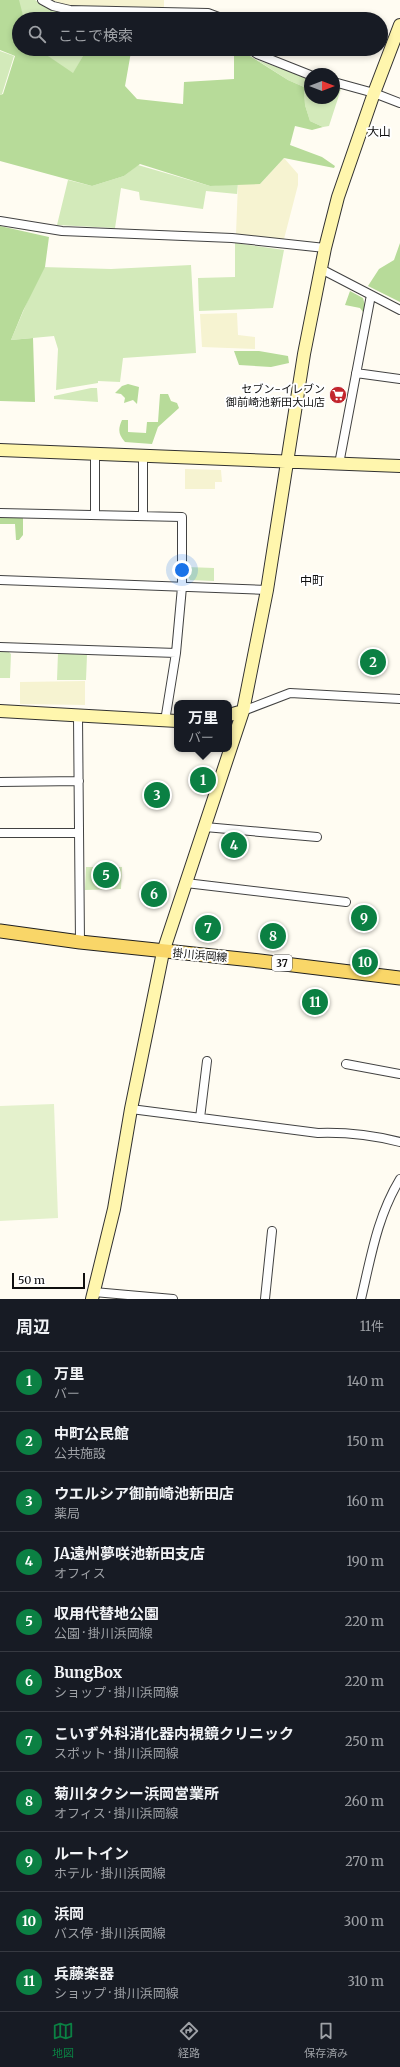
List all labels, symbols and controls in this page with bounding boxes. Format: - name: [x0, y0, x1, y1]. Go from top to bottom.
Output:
- search box: [12, 12, 388, 56]
- icon: search: [26, 23, 48, 45]
- text: ここで検索: [58, 26, 133, 45]
- north arrow: [304, 68, 340, 104]
- district label: 大山: [367, 124, 391, 139]
- place label: セブン‐イレブン 御前崎池新田大山店: [225, 382, 325, 409]
- supermarket icon: セブン‐イレブン 御前崎池新田大山店: [328, 385, 348, 405]
- your location: [172, 560, 192, 580]
- district label: 中町: [300, 573, 324, 588]
- pin: 2: [360, 647, 386, 677]
- popup: [174, 700, 232, 752]
- text: 万里: [188, 708, 218, 727]
- text: バー: [188, 729, 214, 746]
- pin: 1: [190, 765, 216, 795]
- pin: 3: [144, 780, 170, 810]
- pin: 4: [221, 830, 247, 860]
- pin: 5: [93, 860, 119, 890]
- pin: 6: [141, 879, 167, 909]
- pin: 9: [351, 903, 377, 933]
- pin: 7: [195, 913, 221, 943]
- pin: 8: [260, 921, 286, 951]
- street label: 掛川浜岡線: [172, 946, 228, 964]
- pin: 10: [352, 947, 378, 977]
- road number: 37: [272, 955, 292, 971]
- pin: 11: [302, 987, 328, 1017]
- scale bar: [12, 1271, 85, 1290]
- text: 50 m: [18, 1273, 45, 1287]
- text: 周辺: [16, 1316, 50, 1338]
- text: 11件: [360, 1318, 384, 1335]
- text: 万里: [54, 1364, 84, 1383]
- text: 1: [26, 1373, 32, 1390]
- text: 140 m: [347, 1373, 384, 1390]
- text: バー: [54, 1385, 80, 1402]
- text: 中町公民館: [54, 1424, 129, 1443]
- text: 2: [25, 1433, 33, 1450]
- text: 150 m: [347, 1433, 384, 1450]
- text: 公共施設: [54, 1445, 106, 1462]
- text: ウエルシア御前崎池新田店: [54, 1484, 234, 1503]
- text: 3: [25, 1493, 33, 1510]
- text: 160 m: [346, 1493, 384, 1510]
- text: 薬局: [54, 1505, 80, 1522]
- text: JA遠州夢咲池新田支店: [54, 1544, 205, 1563]
- text: 4: [25, 1553, 33, 1570]
- text: 190 m: [347, 1553, 384, 1570]
- text: オフィス: [54, 1565, 106, 1582]
- text: 収用代替地公園: [54, 1604, 159, 1623]
- text: 5: [25, 1613, 33, 1630]
- text: 220 m: [345, 1613, 384, 1630]
- text: 公園 · 掛川浜岡線: [54, 1625, 153, 1642]
- text: BungBox: [54, 1663, 122, 1682]
- text: 6: [25, 1673, 33, 1690]
- text: 220 m: [345, 1673, 384, 1690]
- text: ショップ · 掛川浜岡線: [54, 1684, 179, 1701]
- text: こいず外科消化器内視鏡クリニック: [54, 1724, 294, 1743]
- text: 7: [25, 1733, 33, 1750]
- text: 250 m: [345, 1733, 384, 1750]
- text: スポット · 掛川浜岡線: [54, 1745, 179, 1762]
- text: 菊川タクシー浜岡営業所: [54, 1784, 219, 1803]
- text: 8: [25, 1793, 33, 1810]
- text: 260 m: [344, 1793, 384, 1810]
- text: オフィス · 掛川浜岡線: [54, 1805, 178, 1822]
- text: ルートイン: [54, 1844, 129, 1863]
- text: 9: [25, 1853, 33, 1870]
- text: 270 m: [345, 1853, 384, 1870]
- text: ホテル · 掛川浜岡線: [54, 1865, 166, 1882]
- text: 浜岡: [54, 1904, 84, 1923]
- text: 10: [22, 1913, 36, 1930]
- text: 300 m: [344, 1913, 384, 1930]
- text: バス停 · 掛川浜岡線: [54, 1925, 166, 1942]
- text: 兵藤楽器: [54, 1964, 114, 1983]
- text: 11: [23, 1973, 35, 1990]
- text: 310 m: [347, 1973, 384, 1990]
- text: ショップ · 掛川浜岡線: [54, 1985, 179, 2002]
- tab: 地図: [52, 2020, 74, 2060]
- tab: 経路: [178, 2020, 200, 2060]
- tab: 保存済み: [304, 2020, 348, 2060]

